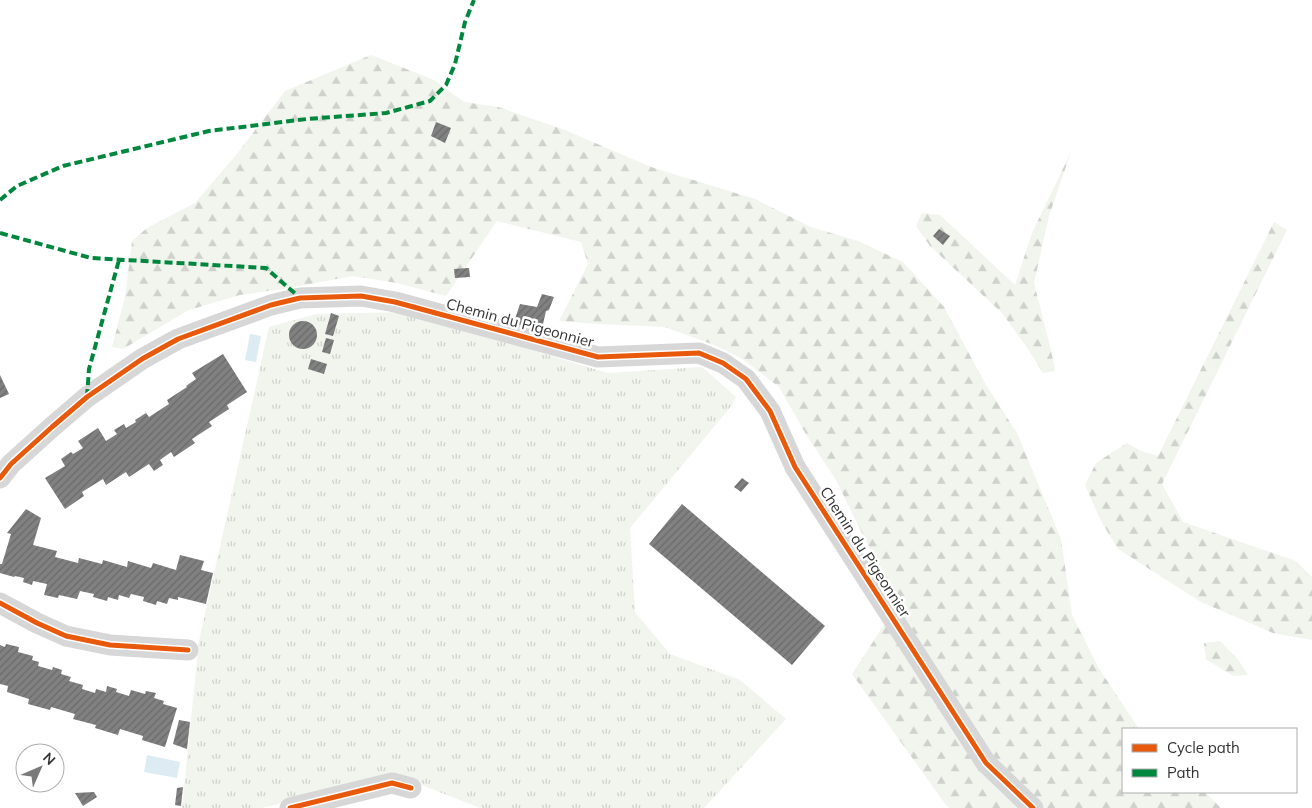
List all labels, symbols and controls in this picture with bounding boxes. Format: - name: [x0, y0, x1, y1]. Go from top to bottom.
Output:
- street label: Chemin du Pigeonnier: [444, 294, 597, 352]
- street label: Chemin du Pigeonnier: [816, 483, 915, 621]
- legend: [1122, 728, 1297, 793]
- text: Cycle path: [1167, 738, 1240, 757]
- north arrow: [15, 743, 65, 793]
- text: N: [39, 749, 59, 769]
- text: Path: [1167, 763, 1199, 782]

